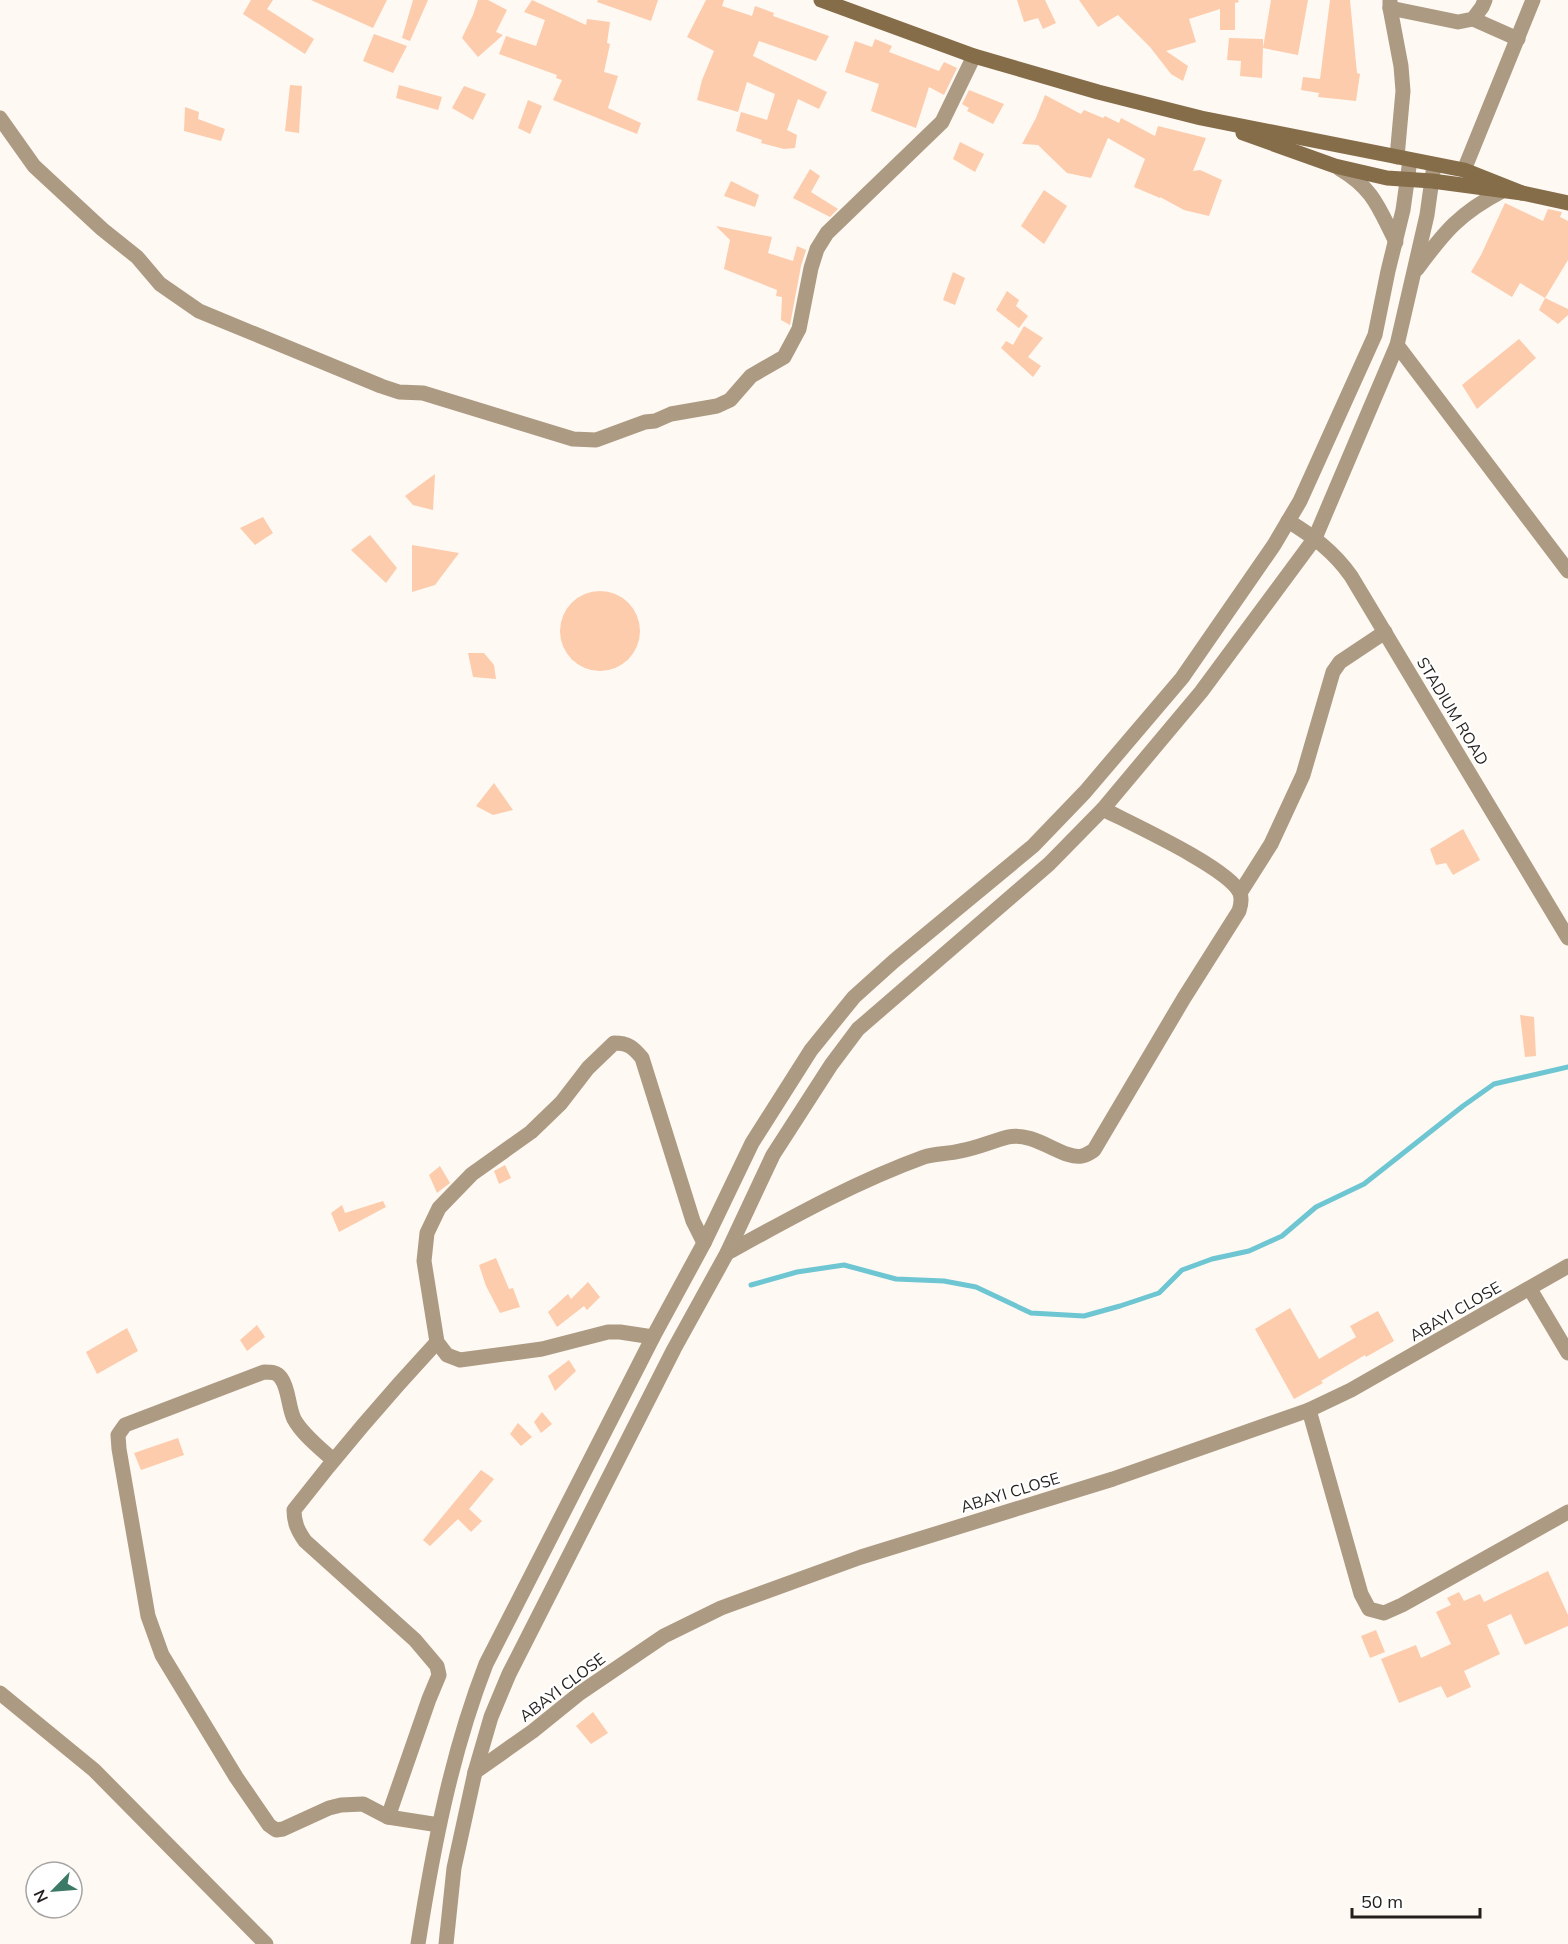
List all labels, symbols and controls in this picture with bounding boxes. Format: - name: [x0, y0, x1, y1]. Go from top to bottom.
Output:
- street label: STADIUM ROAD: [1413, 653, 1493, 769]
- street label: ABAYI CLOSE: [1406, 1277, 1504, 1345]
- street label: ABAYI CLOSE: [958, 1467, 1062, 1517]
- street label: ABAYI CLOSE: [515, 1648, 609, 1726]
- north arrow: [24, 1860, 84, 1920]
- scale bar: [1352, 1881, 1480, 1919]
- text: N: [29, 1887, 52, 1906]
- text: 50 m: [1361, 1890, 1403, 1913]

